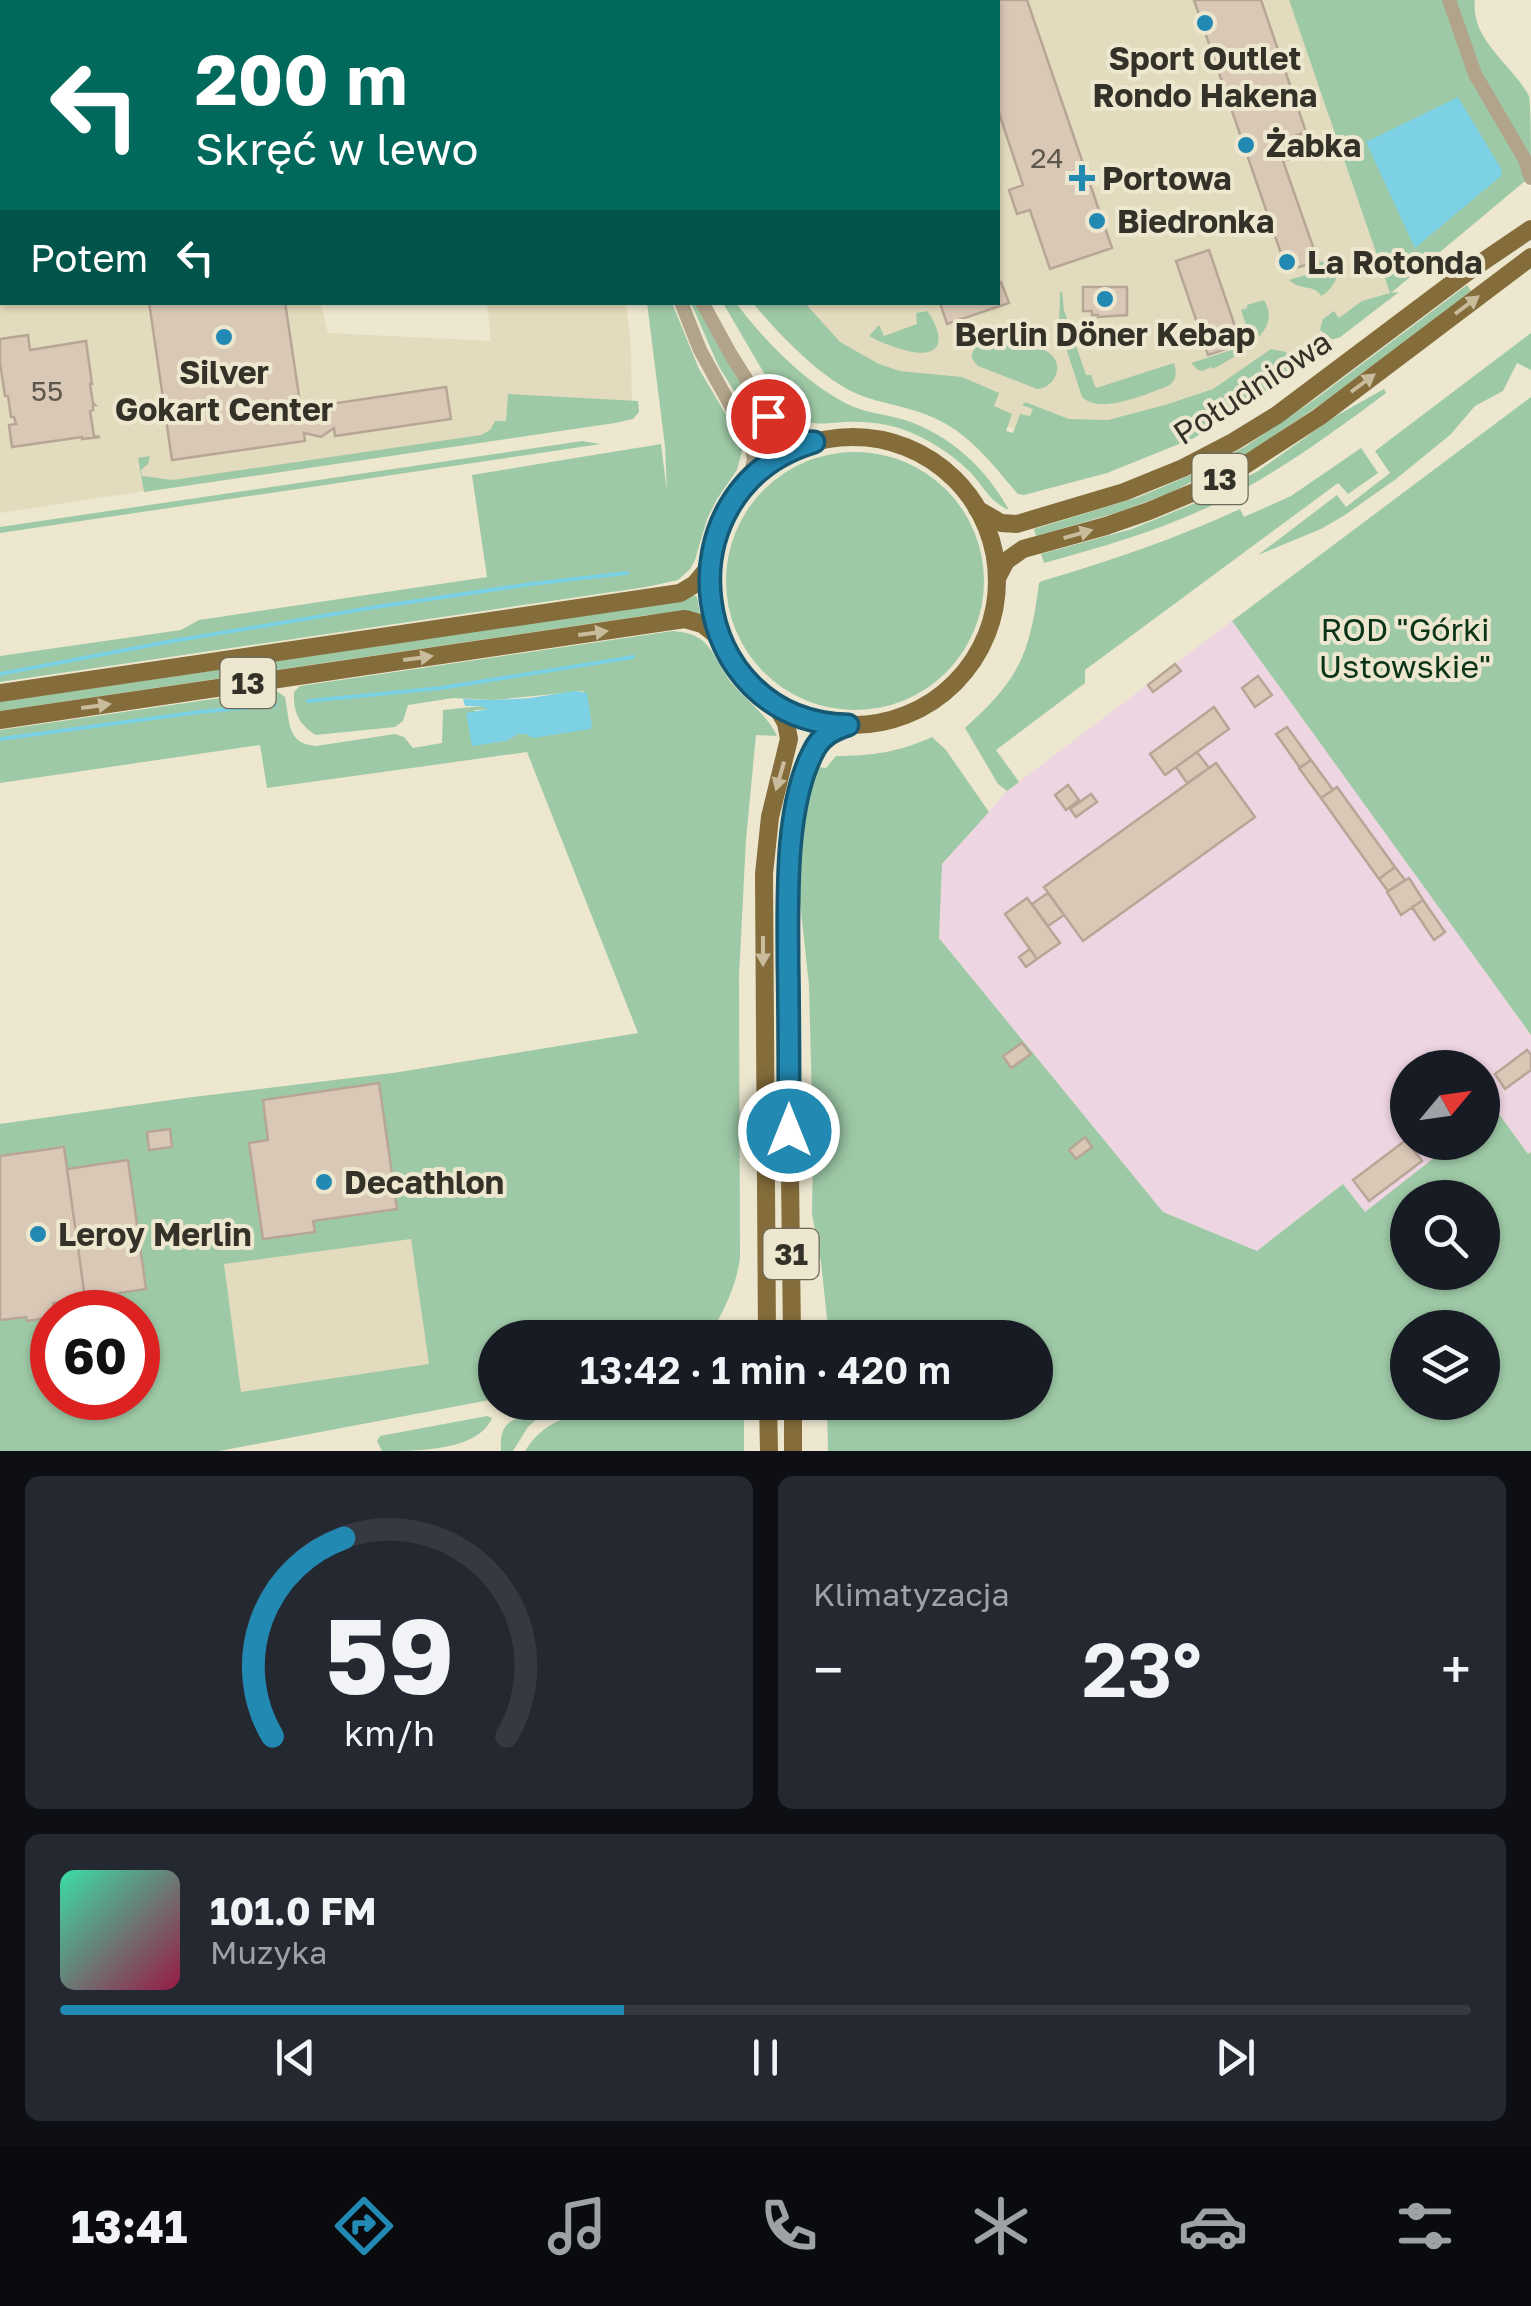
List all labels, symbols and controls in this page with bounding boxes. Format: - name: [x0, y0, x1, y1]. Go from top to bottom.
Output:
- marker: Sport Outlet Rondo Hakena: [1194, 12, 1216, 34]
- text: 200 m: [195, 36, 407, 120]
- place label: Sport Outlet Rondo Hakena: [1093, 39, 1317, 114]
- icon: left: [30, 40, 160, 170]
- text: Skręć w lewo: [195, 121, 479, 175]
- place label: Żabka: [1266, 126, 1361, 164]
- marker: Żabka: [1235, 134, 1257, 156]
- house number: 24: [1030, 141, 1064, 174]
- place label: Portowa: [1102, 159, 1232, 197]
- marker: Portowa: [1071, 167, 1093, 189]
- place label: Biedronka: [1117, 202, 1274, 240]
- marker: Biedronka: [1086, 210, 1108, 232]
- icon: left: [168, 230, 223, 285]
- text: Potem: [30, 235, 148, 280]
- place label: La Rotonda: [1307, 243, 1483, 281]
- marker: La Rotonda: [1276, 251, 1298, 273]
- marker: Berlin Döner Kebap: [1094, 288, 1116, 310]
- one-way arrow: [1454, 296, 1480, 316]
- place label: Berlin Döner Kebap: [955, 315, 1255, 353]
- street label: Południowa: [1166, 322, 1338, 452]
- marker: Silver Gokart Center: [213, 326, 235, 348]
- place label: Silver Gokart Center: [115, 353, 333, 428]
- house number: 55: [31, 374, 63, 407]
- pin: [726, 374, 811, 459]
- one-way arrow: [1350, 374, 1376, 394]
- icon: arrive: [741, 389, 796, 444]
- road number: 13: [1192, 454, 1248, 504]
- one-way arrow: [1063, 526, 1094, 542]
- park label: ROD "Górki Ustowskie": [1319, 610, 1491, 685]
- one-way arrow: [577, 624, 609, 640]
- one-way arrow: [403, 650, 434, 666]
- road number: 13: [220, 658, 276, 708]
- one-way arrow: [81, 697, 113, 713]
- one-way arrow: [771, 761, 787, 792]
- one-way arrow: [756, 935, 772, 967]
- north arrow: [1390, 1050, 1500, 1160]
- map controls: [1390, 1050, 1500, 1420]
- position arrow: [737, 1079, 841, 1183]
- place label: Decathlon: [344, 1163, 504, 1201]
- marker: Decathlon: [313, 1171, 335, 1193]
- button: search: [1390, 1180, 1500, 1290]
- place label: Leroy Merlin: [58, 1215, 252, 1253]
- marker: Leroy Merlin: [27, 1223, 49, 1245]
- road number: 31: [764, 1229, 818, 1279]
- speed limit sign: 60: [30, 1290, 160, 1420]
- button: layers: [1390, 1310, 1500, 1420]
- text: 13:42 · 1 min · 420 m: [580, 1347, 951, 1392]
- text: Klimatyzacja: [813, 1575, 1010, 1613]
- text: 59: [324, 1592, 454, 1717]
- text: 23°: [1082, 1623, 1202, 1714]
- text: −: [813, 1636, 843, 1702]
- text: +: [1441, 1636, 1471, 1702]
- text: km/h: [344, 1711, 434, 1754]
- text: 101.0 FM: [210, 1888, 377, 1933]
- text: Muzyka: [210, 1933, 327, 1971]
- icon: previous: [268, 2030, 323, 2085]
- icon: pause: [738, 2030, 793, 2085]
- icon: next: [1208, 2030, 1263, 2085]
- icon: directions: [329, 2191, 399, 2261]
- icon: music: [542, 2191, 612, 2261]
- icon: phone: [754, 2191, 824, 2261]
- icon: climate: [966, 2191, 1036, 2261]
- icon: car: [1178, 2191, 1248, 2261]
- icon: filters: [1390, 2191, 1460, 2261]
- text: 13:41: [71, 2199, 187, 2253]

